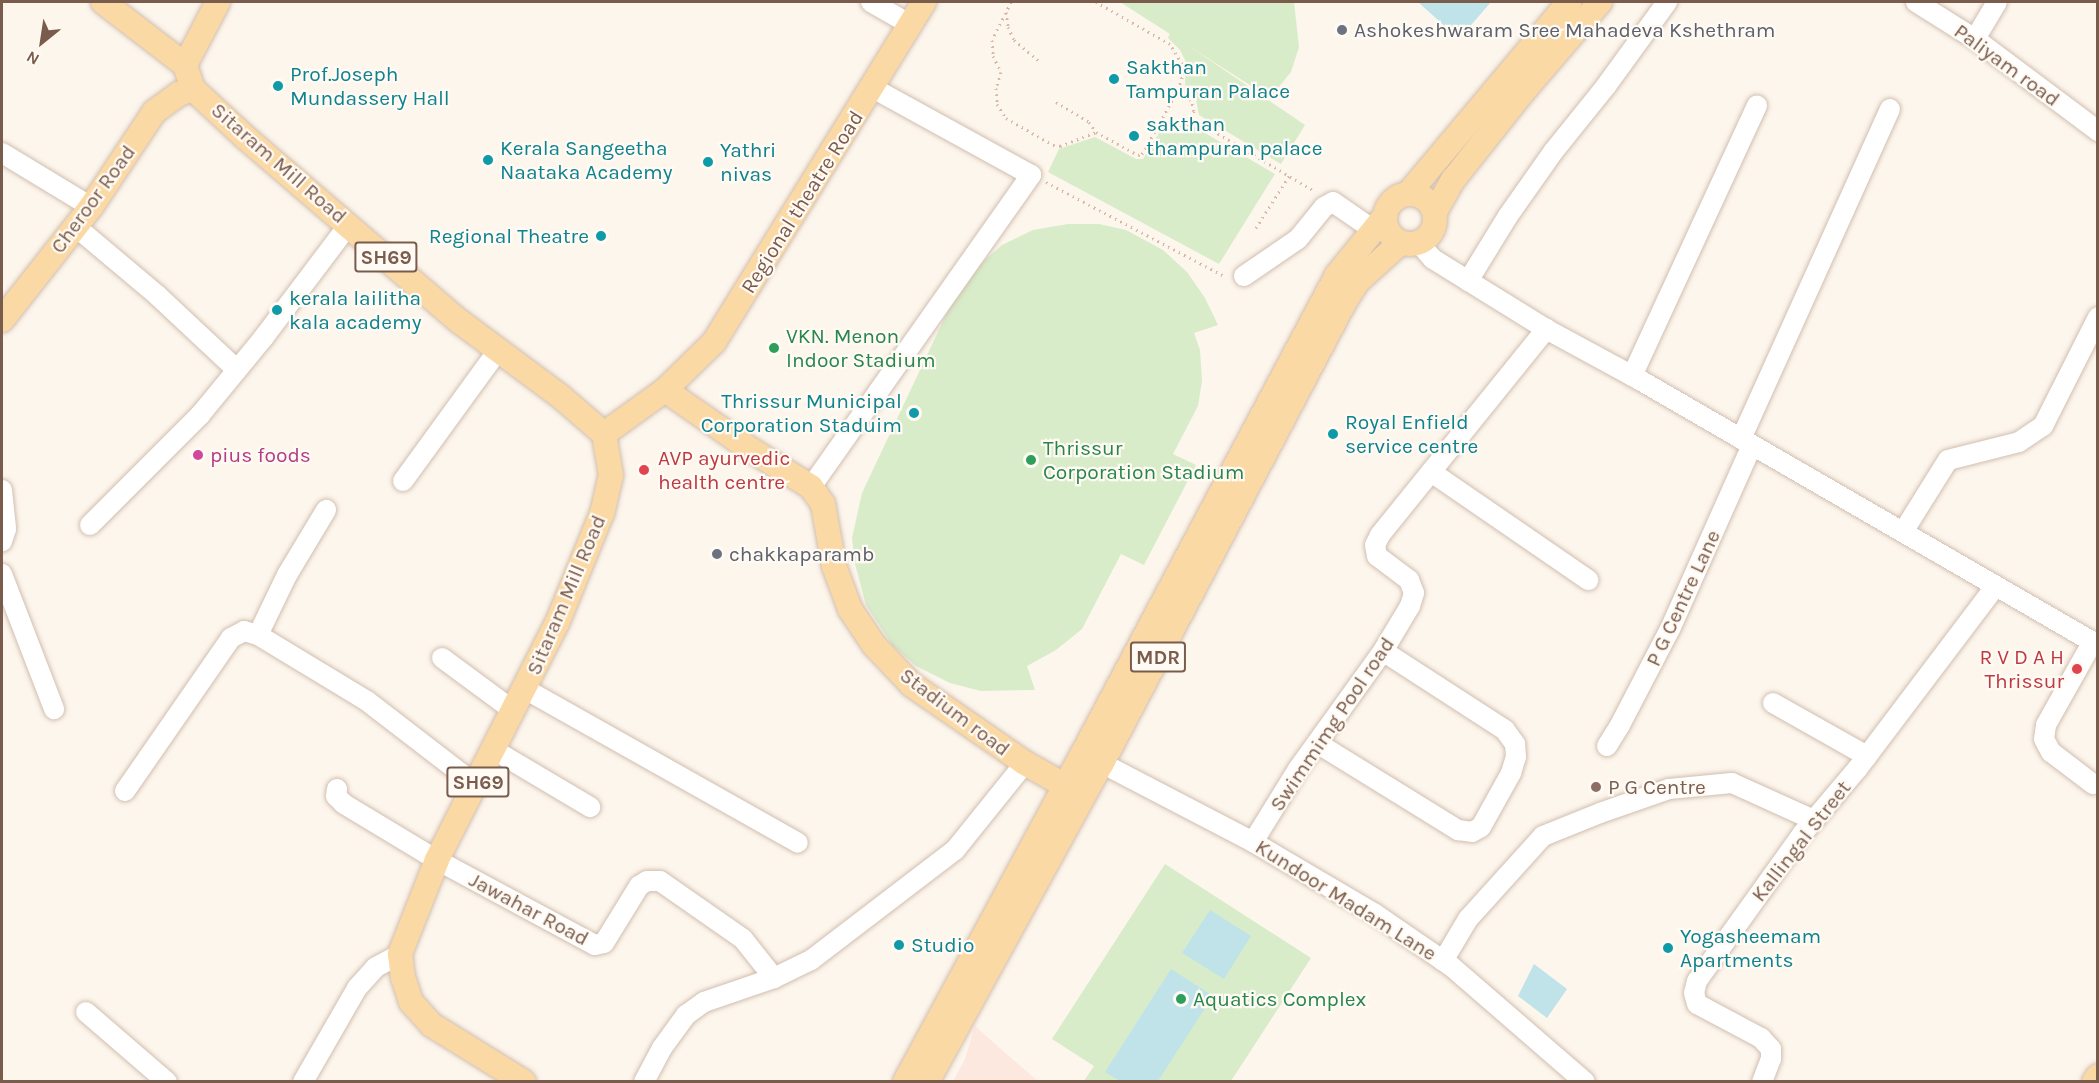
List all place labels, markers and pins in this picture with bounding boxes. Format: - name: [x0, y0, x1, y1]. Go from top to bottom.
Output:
- place label: Ashokeshwaram Sree Mahadeva Kshethram: [1354, 17, 1776, 43]
- marker: Ashokeshwaram Sree Mahadeva Kshethram: [1335, 23, 1349, 37]
- place label: Sakthan Tampuran Palace: [1126, 54, 1290, 104]
- place label: Prof.Joseph Mundassery Hall: [290, 61, 450, 111]
- marker: Sakthan Tampuran Palace: [1107, 72, 1121, 86]
- marker: Prof.Joseph Mundassery Hall: [271, 79, 285, 93]
- place label: sakthan thampuran palace: [1146, 111, 1322, 161]
- marker: sakthan thampuran palace: [1127, 129, 1141, 143]
- place label: Kerala Sangeetha Naataka Academy: [500, 135, 672, 185]
- place label: Yathri nivas: [720, 137, 776, 187]
- marker: Kerala Sangeetha Naataka Academy: [481, 153, 495, 167]
- marker: Yathri nivas: [701, 155, 715, 169]
- place label: Regional Theatre: [429, 223, 589, 249]
- marker: Regional Theatre: [594, 229, 608, 243]
- place label: kerala lailitha kala academy: [289, 285, 421, 335]
- marker: kerala lailitha kala academy: [270, 303, 284, 317]
- place label: VKN. Menon Indoor Stadium: [786, 323, 936, 373]
- marker: VKN. Menon Indoor Stadium: [767, 341, 781, 355]
- place label: Thrissur Municipal Corporation Staduim: [701, 388, 902, 438]
- marker: Thrissur Municipal Corporation Staduim: [907, 406, 921, 420]
- place label: Royal Enfield service centre: [1345, 409, 1478, 459]
- marker: Royal Enfield service centre: [1326, 427, 1340, 441]
- place label: Thrissur Corporation Stadium: [1043, 435, 1244, 485]
- place label: pius foods: [210, 442, 311, 468]
- place label: AVP ayurvedic health centre: [658, 445, 790, 495]
- marker: pius foods: [191, 448, 205, 462]
- marker: Thrissur Corporation Stadium: [1024, 453, 1038, 467]
- marker: AVP ayurvedic health centre: [635, 461, 653, 479]
- place label: chakkaparamb: [729, 541, 874, 567]
- marker: chakkaparamb: [710, 547, 724, 561]
- place label: R V D A H Thrissur: [1979, 644, 2064, 694]
- marker: R V D A H Thrissur: [2068, 660, 2086, 678]
- place label: P G Centre: [1608, 774, 1706, 800]
- marker: P G Centre: [1589, 780, 1603, 794]
- place label: Yogasheemam Apartments: [1680, 923, 1821, 973]
- place label: Studio: [911, 932, 974, 958]
- marker: Studio: [892, 938, 906, 952]
- marker: Yogasheemam Apartments: [1661, 941, 1675, 955]
- place label: Aquatics Complex: [1193, 986, 1366, 1012]
- marker: Aquatics Complex: [1174, 992, 1188, 1006]

